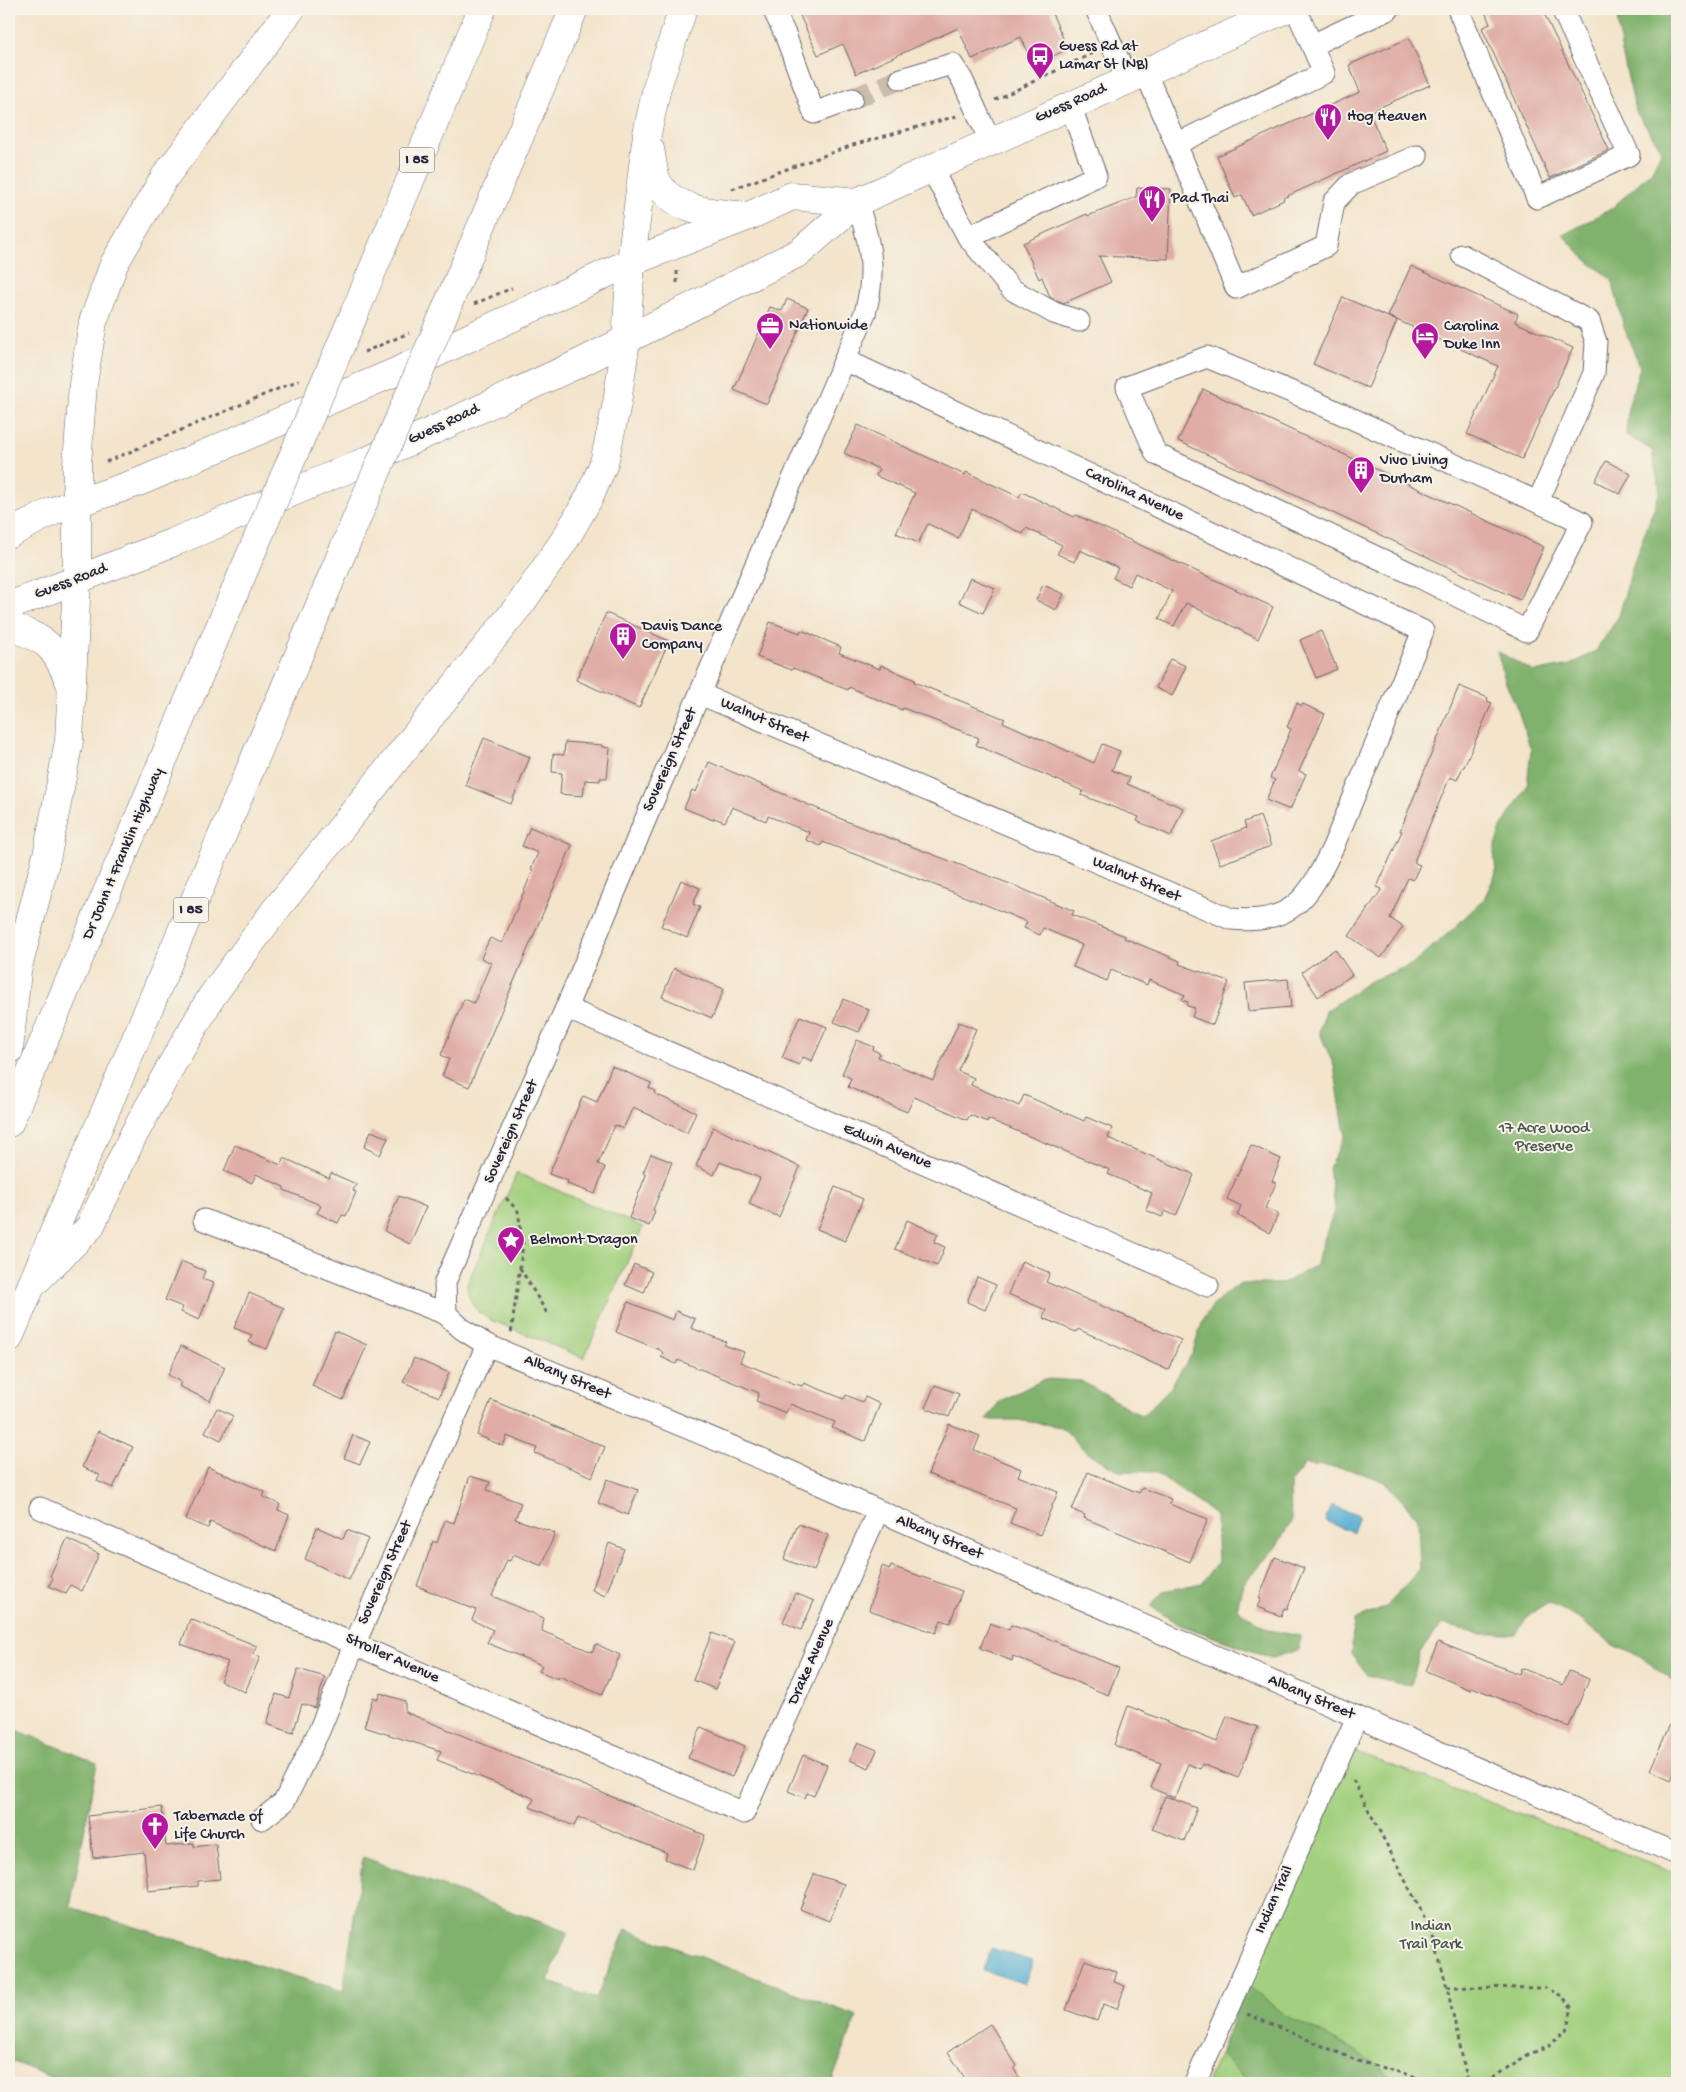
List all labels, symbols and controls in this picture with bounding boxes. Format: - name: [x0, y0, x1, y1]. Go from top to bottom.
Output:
- place label: Guess Rd at Lamar St (NB): [1059, 38, 1149, 75]
- bus stop icon: Guess Rd at Lamar St (NB): [1025, 41, 1055, 80]
- street label: Guess Road: [1032, 79, 1111, 128]
- restaurant icon: Hog Heaven: [1313, 102, 1343, 141]
- place label: Hog Heaven: [1347, 108, 1427, 127]
- road number: I 85: [400, 148, 434, 172]
- restaurant icon: Pad Thai: [1137, 184, 1167, 223]
- place label: Pad Thai: [1170, 190, 1229, 209]
- office icon: Nationwide: [755, 311, 785, 350]
- place label: Nationwide: [789, 317, 868, 336]
- place label: Carolina Duke Inn: [1443, 318, 1501, 355]
- hotel icon: Carolina Duke Inn: [1410, 321, 1440, 360]
- street label: Guess Road: [405, 400, 484, 450]
- place label: Vivo Living Durham: [1379, 452, 1448, 489]
- building icon: Vivo Living Durham: [1346, 455, 1376, 494]
- street label: Carolina Avenue: [1082, 464, 1187, 527]
- street label: Guess Road: [32, 559, 112, 605]
- place label: Davis Dance Company: [641, 618, 723, 655]
- building icon: Davis Dance Company: [608, 621, 638, 660]
- street label: Walnut Street: [717, 694, 812, 749]
- street label: Sovereign Street: [640, 704, 703, 815]
- street label: Dr John H Franklin Highway: [79, 765, 169, 944]
- street label: Walnut Street: [1089, 853, 1184, 908]
- road number: I 85: [174, 898, 208, 922]
- street label: Sovereign Street: [481, 1076, 544, 1187]
- street label: Edwin Avenue: [840, 1120, 935, 1175]
- park label: 17 Acre Wood Preserve: [1498, 1120, 1591, 1157]
- place icon: Belmont Dragon: [496, 1225, 526, 1264]
- place label: Belmont Dragon: [529, 1231, 638, 1250]
- street label: Albany Street: [521, 1351, 615, 1405]
- street label: Albany Street: [893, 1511, 987, 1565]
- street label: Sovereign Street: [355, 1517, 418, 1628]
- street label: Drake Avenue: [784, 1615, 840, 1709]
- street label: Stroller Avenue: [342, 1630, 443, 1688]
- street label: Albany Street: [1265, 1671, 1359, 1725]
- place label: Tabernacle of Life Church: [173, 1808, 263, 1845]
- church icon: Tabernacle of Life Church: [140, 1811, 170, 1850]
- street label: Indian Trail: [1252, 1863, 1298, 1937]
- park label: Indian Trail Park: [1399, 1918, 1464, 1955]

